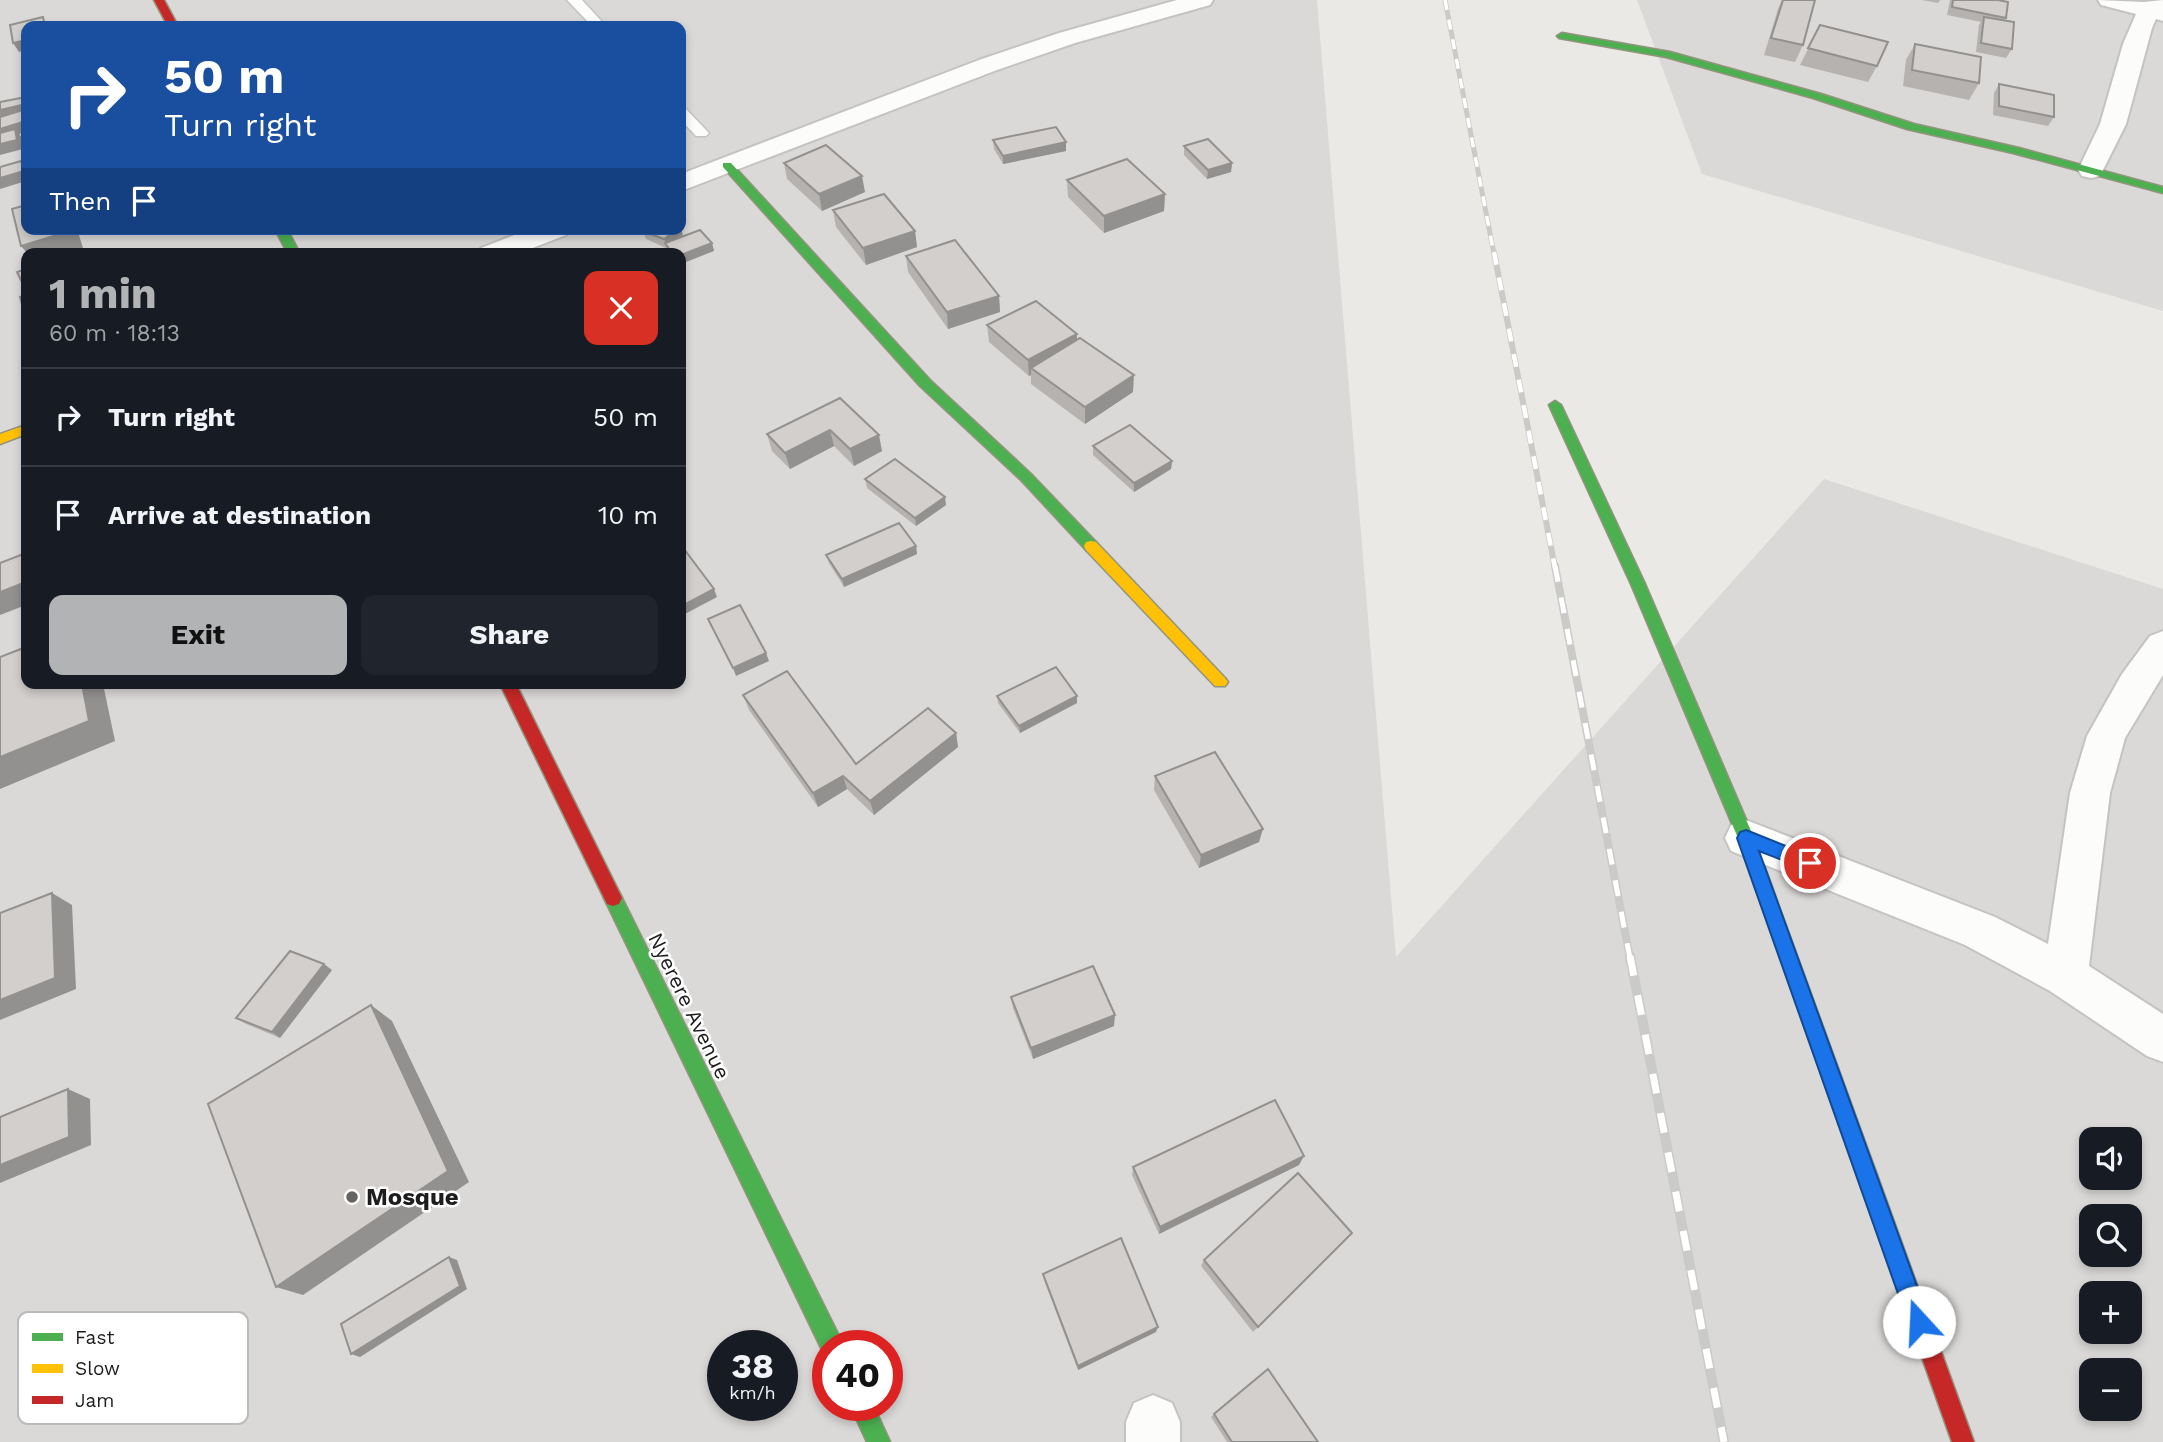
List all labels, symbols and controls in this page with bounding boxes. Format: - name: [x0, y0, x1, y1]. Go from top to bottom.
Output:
- text: 50 m: [164, 47, 284, 105]
- icon: right: [49, 49, 140, 140]
- text: Turn right: [164, 106, 316, 144]
- icon: arrive: [125, 182, 163, 220]
- text: Then: [49, 186, 111, 216]
- text: 1 min: [49, 269, 157, 318]
- button: close: [584, 271, 658, 345]
- text: 60 m · 18:13: [49, 320, 180, 347]
- icon: right: [49, 398, 87, 436]
- text: Turn right: [108, 402, 235, 432]
- text: 50 m: [593, 402, 658, 432]
- icon: arrive: [49, 496, 87, 534]
- text: Arrive at destination: [108, 500, 371, 530]
- text: 10 m: [598, 500, 658, 530]
- button: Exit: [49, 595, 347, 675]
- button: Share: [361, 595, 658, 675]
- pin: [1780, 833, 1840, 893]
- icon: arrive: [1791, 844, 1829, 882]
- street label: Nyerere Avenue: [643, 929, 736, 1083]
- map controls: [2079, 1127, 2142, 1421]
- button: sound: [2079, 1127, 2142, 1190]
- place label: Mosque: [366, 1183, 459, 1211]
- marker: Mosque: [344, 1189, 360, 1205]
- button: search: [2079, 1204, 2142, 1267]
- button: +: [2079, 1281, 2142, 1344]
- position arrow: [1882, 1285, 1956, 1359]
- legend: [18, 1312, 248, 1424]
- text: Fast: [75, 1326, 114, 1349]
- speed limit sign: 40: [812, 1330, 903, 1421]
- text: 38: [731, 1345, 774, 1387]
- text: Slow: [75, 1357, 120, 1380]
- button: −: [2079, 1358, 2142, 1421]
- text: km/h: [729, 1382, 776, 1403]
- text: Jam: [75, 1389, 114, 1412]

